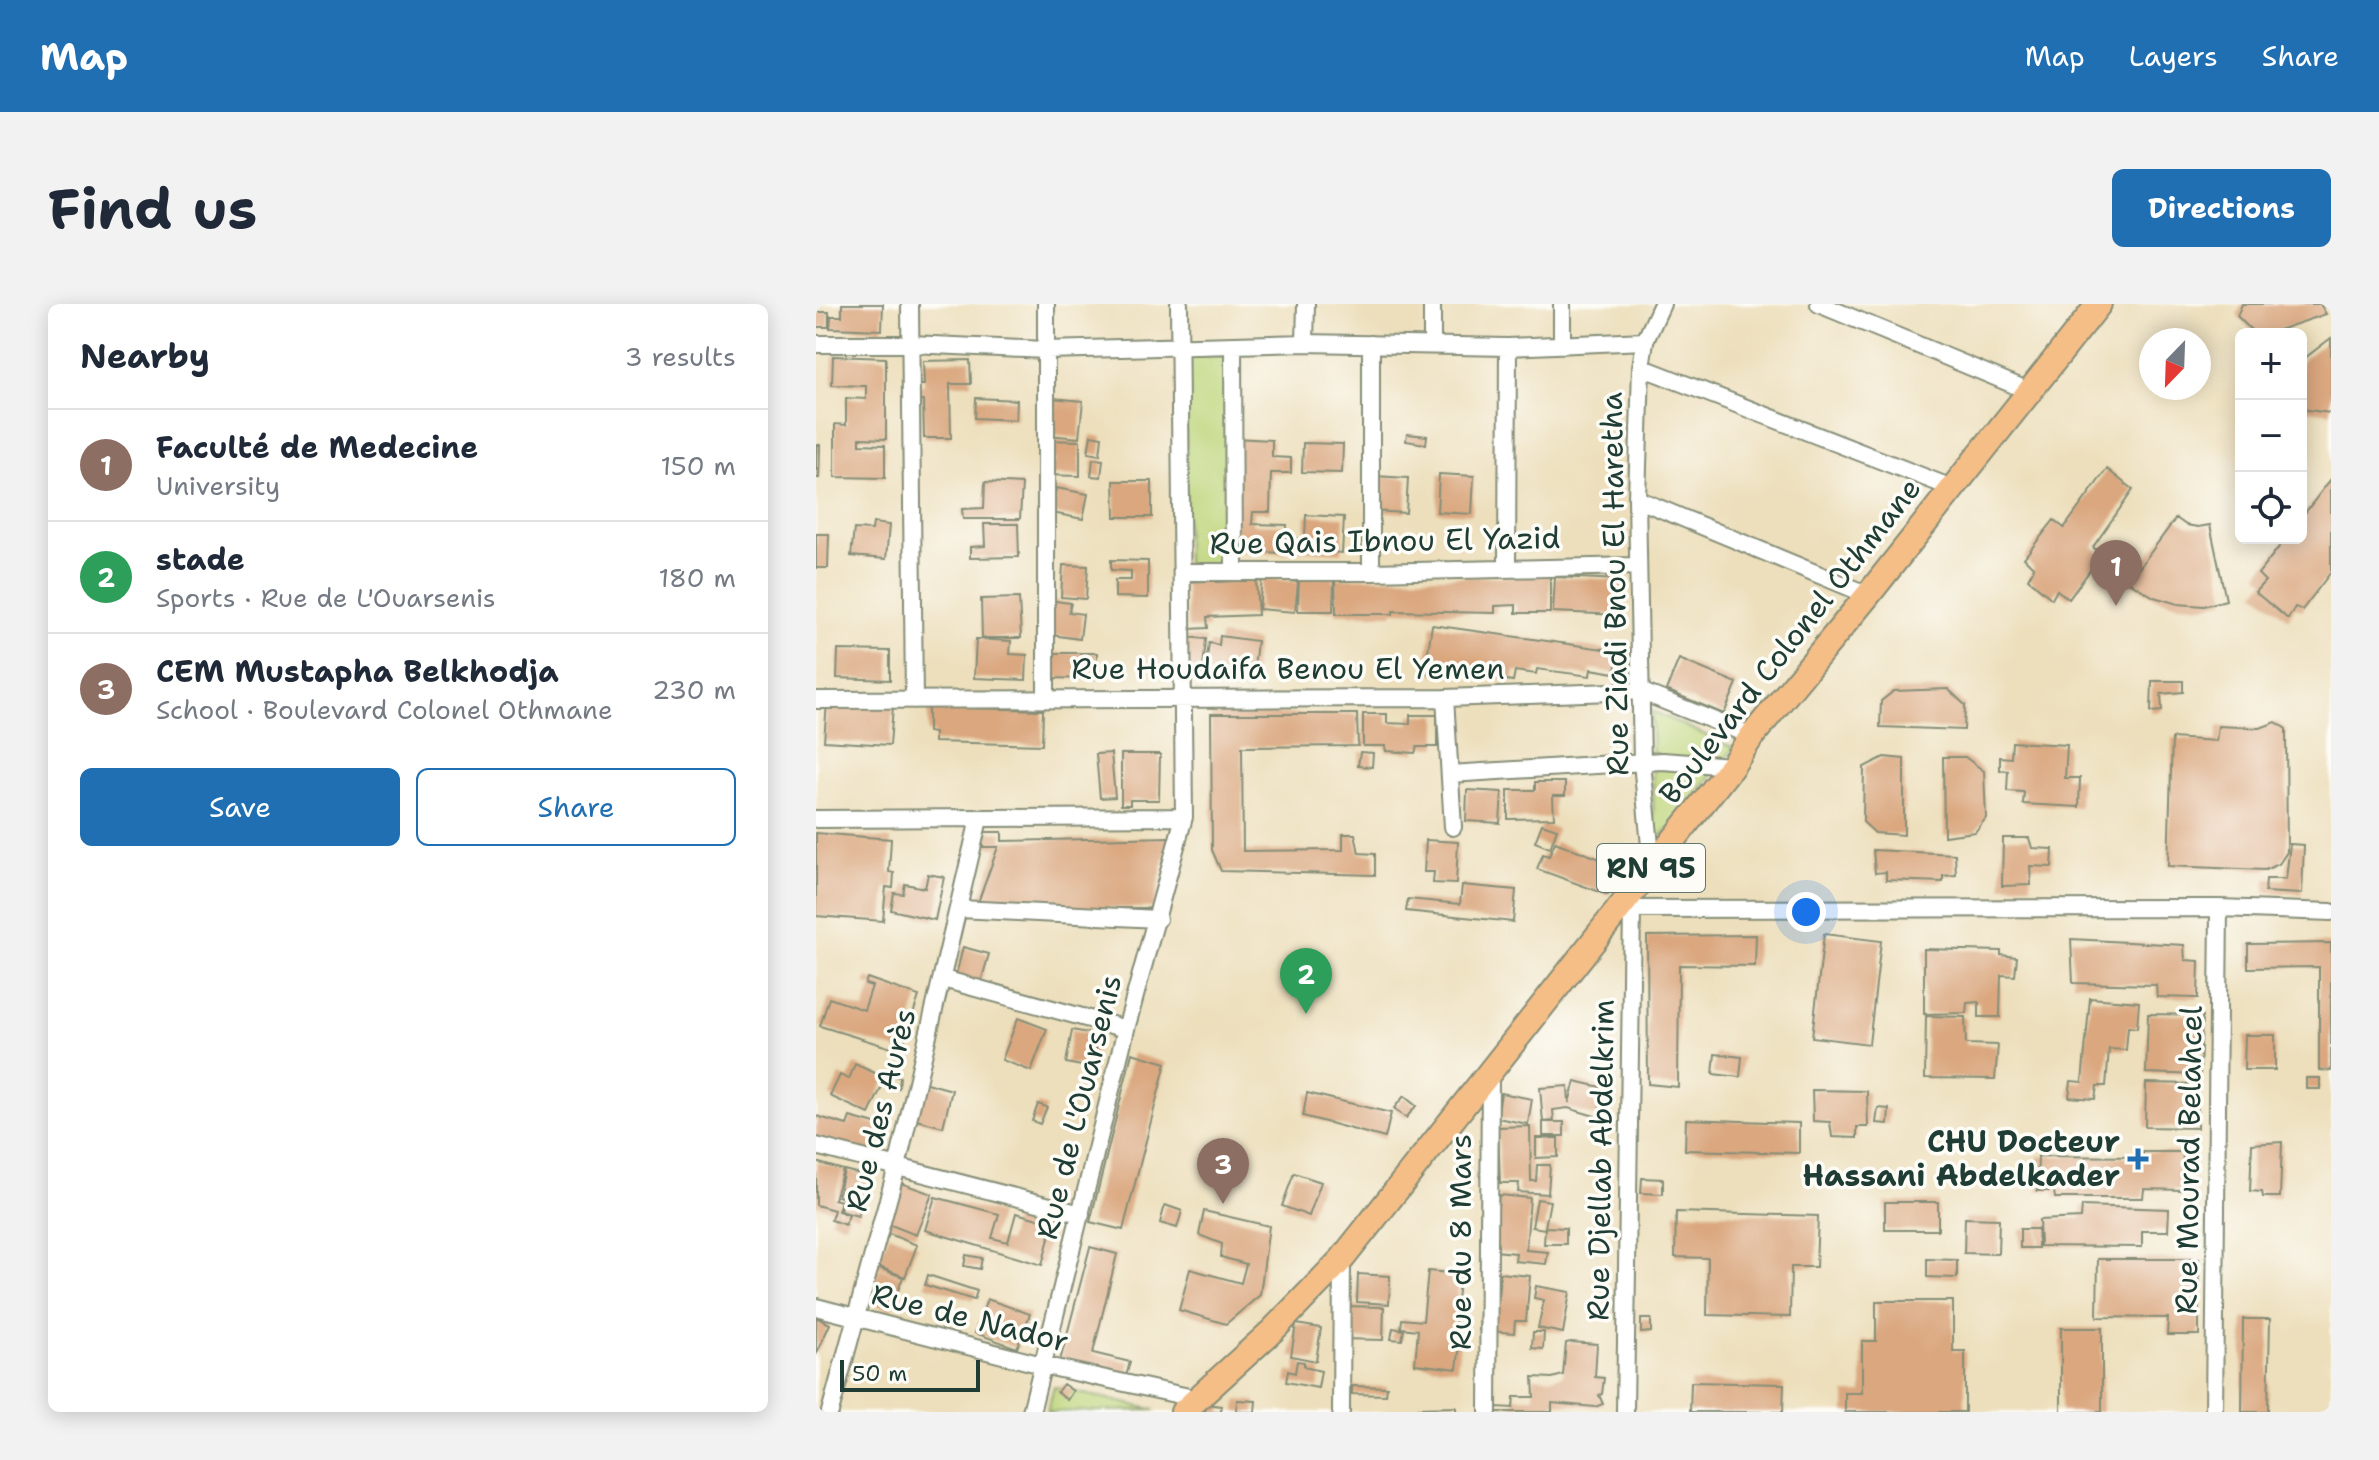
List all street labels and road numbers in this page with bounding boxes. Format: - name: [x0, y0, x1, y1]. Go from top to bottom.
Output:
- street label: Rue Ziadi Bnou El Haretha: [1591, 391, 1638, 776]
- street label: Boulevard Colonel Othmane: [1649, 469, 1930, 812]
- street label: Rue Qais Ibnou El Yazid: [1209, 517, 1561, 564]
- street label: Rue Houdaifa Benou El Yemen: [1071, 648, 1505, 689]
- road number: RN 95: [1597, 844, 1705, 892]
- street label: Rue de L'Ouarsenis: [1026, 970, 1131, 1243]
- street label: Rue Djellab Abdelkrim: [1577, 999, 1624, 1321]
- street label: Rue des Aurès: [836, 1004, 926, 1216]
- street label: Rue Mourad Belahcel: [2165, 1005, 2212, 1315]
- street label: Rue du 8 Mars: [1440, 1134, 1481, 1350]
- street label: Rue de Nador: [867, 1273, 1073, 1362]

